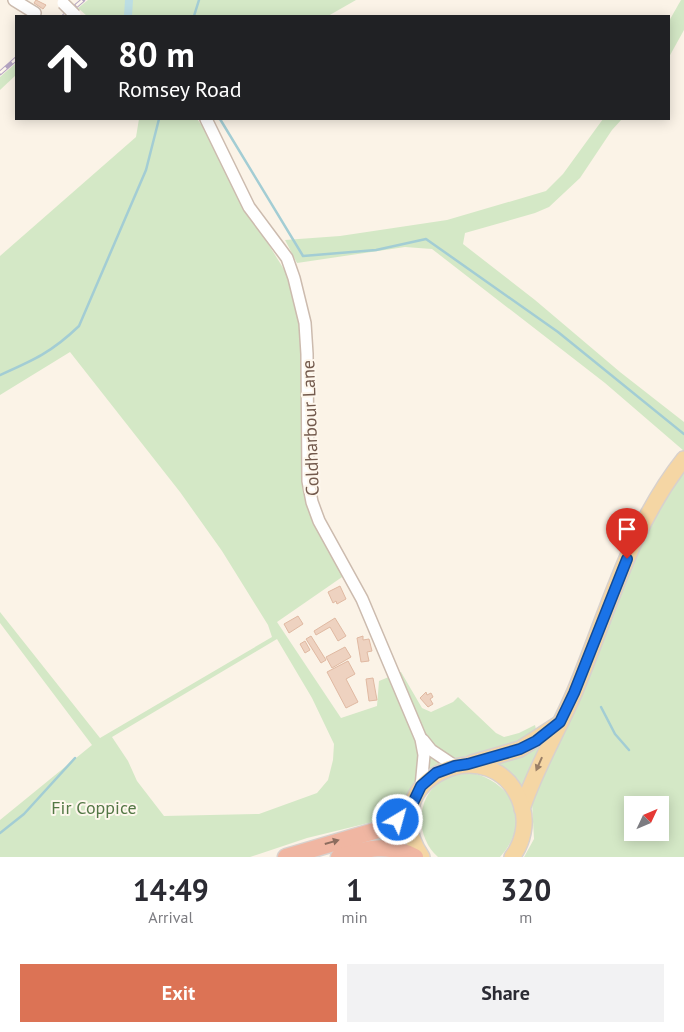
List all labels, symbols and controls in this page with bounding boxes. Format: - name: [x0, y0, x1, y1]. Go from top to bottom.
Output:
- text: 80 m: [118, 31, 195, 77]
- icon: ahead: [35, 35, 100, 100]
- text: Romsey Road: [118, 75, 242, 103]
- street label: Coldharbour Lane: [296, 360, 324, 496]
- pin: [606, 508, 648, 559]
- icon: arrive: [613, 515, 641, 543]
- one-way arrow: [535, 757, 543, 772]
- position arrow: [371, 793, 423, 845]
- park label: Fir Coppice: [51, 796, 137, 819]
- north arrow: [624, 796, 669, 841]
- map controls: [624, 796, 669, 841]
- one-way arrow: [325, 838, 340, 846]
- text: 14:49: [133, 870, 209, 909]
- text: 1: [346, 870, 363, 909]
- text: 320: [500, 870, 551, 909]
- text: Arrival: [148, 907, 193, 927]
- text: min: [342, 907, 368, 927]
- text: m: [519, 907, 532, 927]
- button: Exit: [20, 964, 337, 1022]
- button: Share: [347, 964, 664, 1022]

